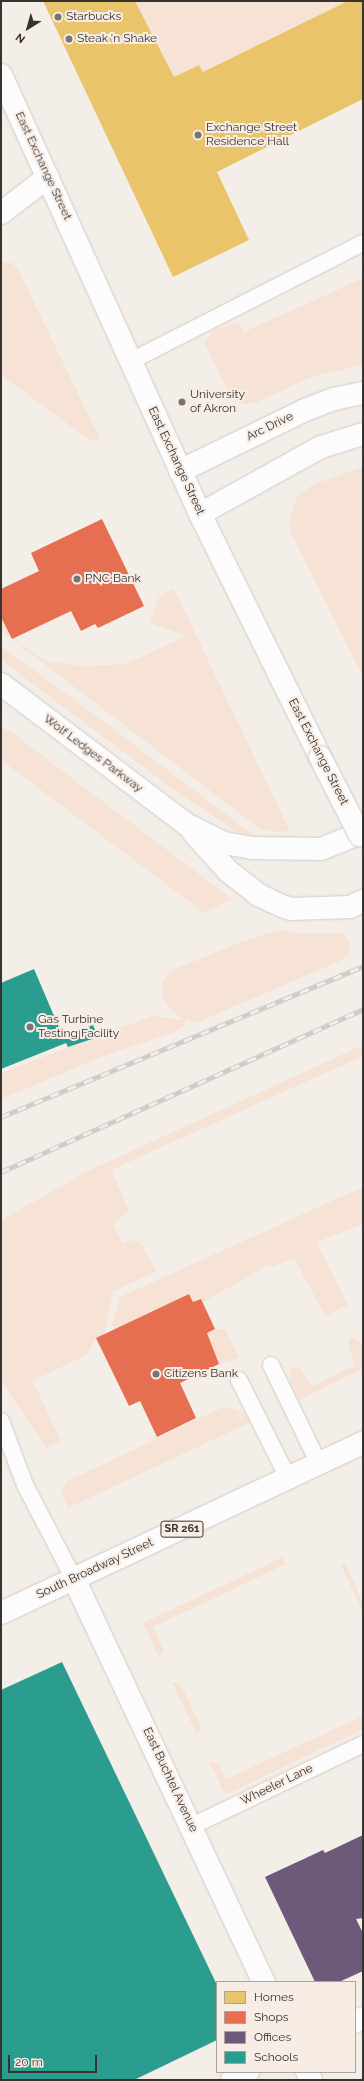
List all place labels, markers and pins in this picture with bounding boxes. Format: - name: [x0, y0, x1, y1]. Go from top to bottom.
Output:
- place label: Starbucks: [66, 10, 121, 24]
- marker: Starbucks: [53, 12, 63, 22]
- place label: Steak 'n Shake: [77, 32, 157, 46]
- marker: Steak 'n Shake: [64, 34, 74, 44]
- place label: Exchange Street Residence Hall: [206, 121, 297, 149]
- marker: Exchange Street Residence Hall: [193, 130, 203, 140]
- place label: University of Akron: [190, 388, 245, 416]
- marker: University of Akron: [177, 397, 187, 407]
- place label: PNC Bank: [85, 572, 141, 586]
- marker: PNC Bank: [72, 574, 82, 584]
- place label: Gas Turbine Testing Facility: [38, 1013, 119, 1041]
- marker: Gas Turbine Testing Facility: [25, 1022, 35, 1032]
- place label: Citizens Bank: [164, 1367, 238, 1381]
- marker: Citizens Bank: [151, 1369, 161, 1379]

